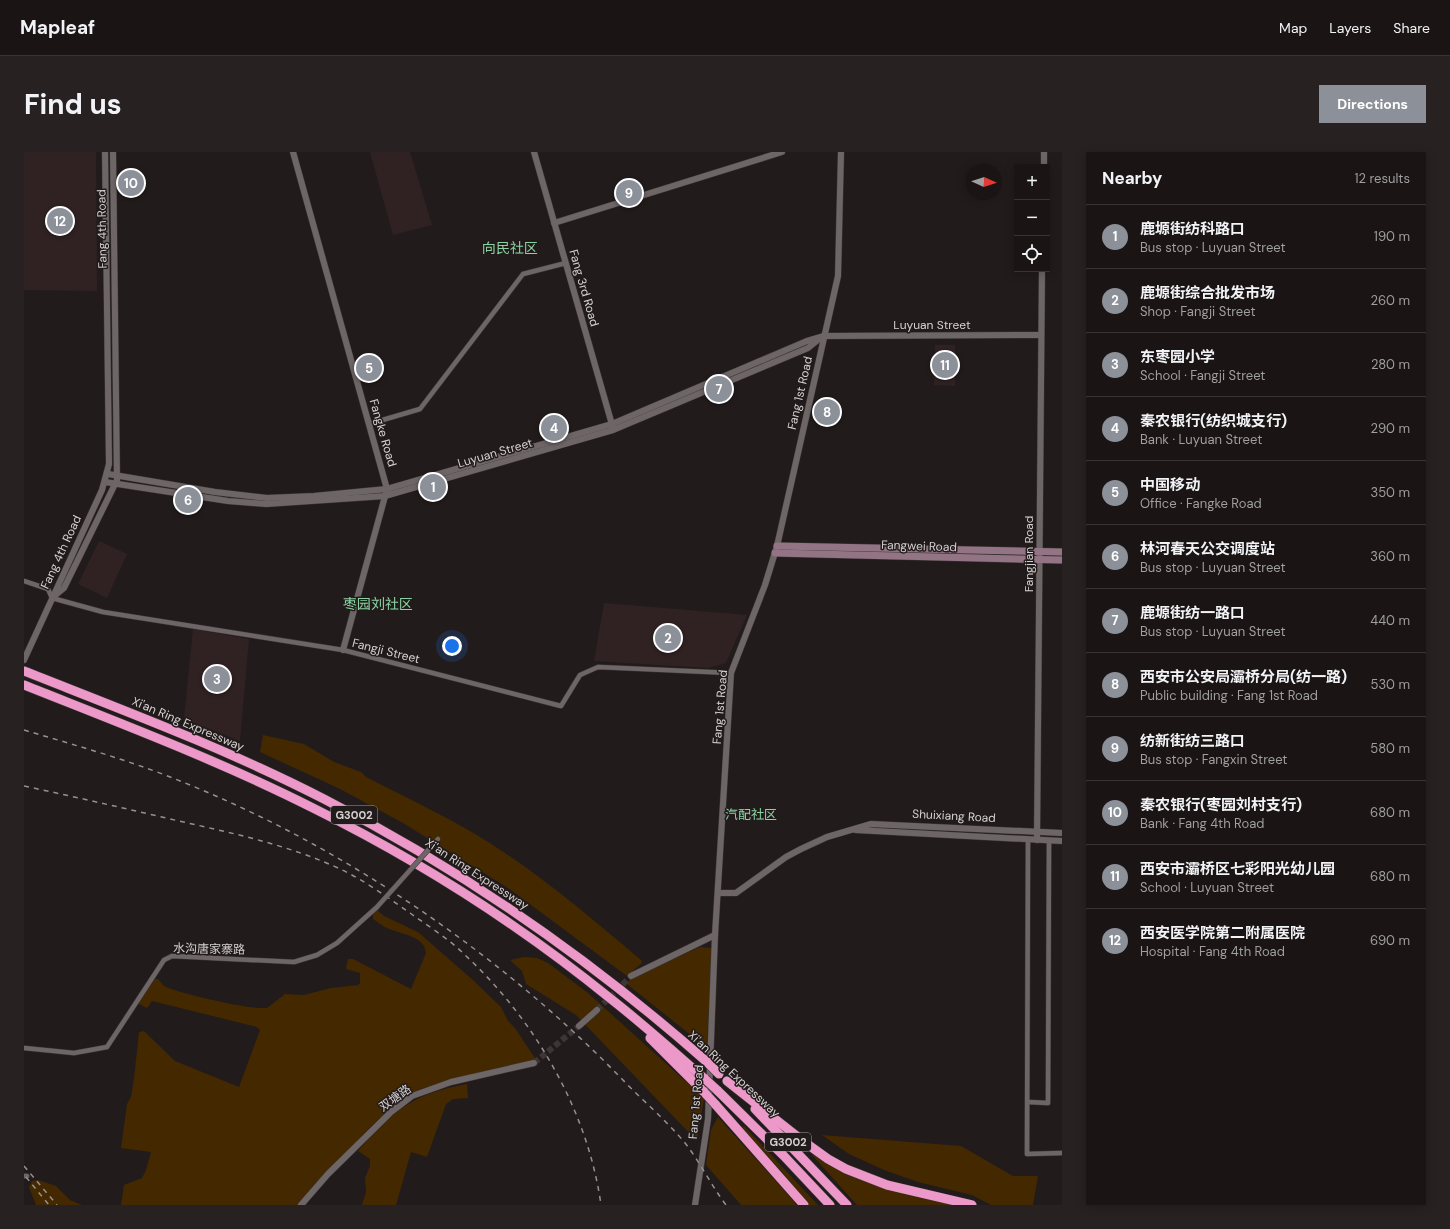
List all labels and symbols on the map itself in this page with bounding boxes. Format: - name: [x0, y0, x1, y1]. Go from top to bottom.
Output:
- north arrow: [966, 164, 1002, 200]
- pin: 10: [118, 168, 144, 198]
- pin: 9: [616, 178, 642, 208]
- street label: Fang 4th Road: [93, 189, 111, 269]
- pin: 12: [47, 206, 73, 236]
- district label: 向民社区: [482, 239, 538, 257]
- street label: Fang 3rd Road: [565, 248, 603, 328]
- street label: Luyuan Street: [893, 317, 971, 333]
- pin: 11: [932, 350, 958, 380]
- pin: 5: [356, 353, 382, 383]
- street label: Fang 1st Road: [784, 355, 816, 431]
- pin: 7: [706, 374, 732, 404]
- street label: Fangke Road: [366, 397, 400, 469]
- pin: 8: [814, 397, 840, 427]
- pin: 4: [541, 413, 567, 443]
- street label: Luyuan Street: [456, 435, 535, 471]
- pin: 1: [420, 472, 446, 502]
- pin: 6: [175, 485, 201, 515]
- street label: Fang 4th Road: [37, 513, 85, 591]
- street label: Fangjian Road: [1021, 516, 1037, 592]
- street label: Fangwei Road: [881, 537, 957, 555]
- district label: 枣园刘社区: [343, 595, 413, 613]
- pin: 2: [655, 623, 681, 653]
- street label: Fangji Street: [350, 635, 422, 667]
- your location: [442, 636, 462, 656]
- pin: 3: [204, 664, 230, 694]
- street label: Fang 1st Road: [709, 669, 731, 745]
- street label: Xi'an Ring Expressway: [129, 693, 247, 755]
- road number: G3002: [331, 806, 377, 824]
- district label: 汽配社区: [725, 806, 777, 823]
- street label: Shuixiang Road: [912, 806, 996, 826]
- street label: Xi'an Ring Expressway: [422, 834, 532, 914]
- street label: 水沟唐家寨路: [173, 940, 245, 958]
- street label: Xi'an Ring Expressway: [684, 1027, 784, 1121]
- street label: Fang 1st Road: [685, 1064, 707, 1140]
- street label: 双塘路: [376, 1081, 414, 1115]
- road number: G3002: [765, 1133, 811, 1151]

